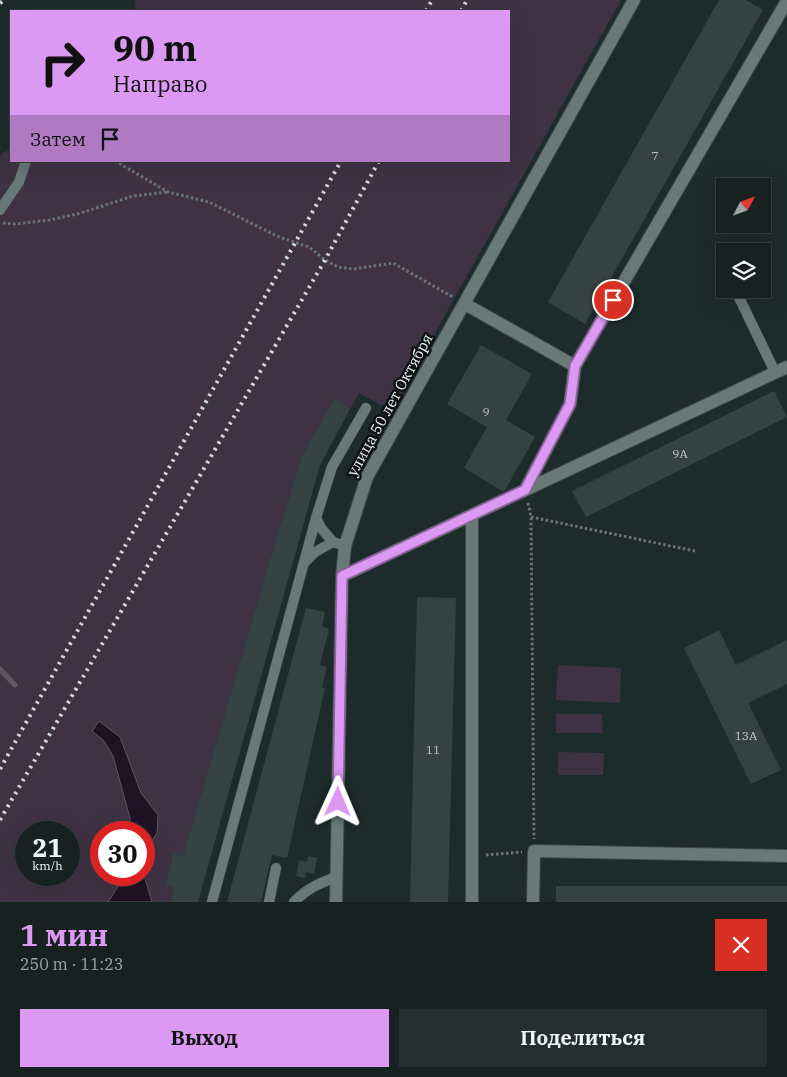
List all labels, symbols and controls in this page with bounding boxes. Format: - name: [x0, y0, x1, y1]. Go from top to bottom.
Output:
- text: 90 m: [113, 25, 197, 71]
- icon: right: [30, 30, 95, 95]
- text: Направо: [113, 69, 207, 98]
- icon: arrive: [96, 125, 124, 153]
- text: Затем: [30, 127, 86, 151]
- house number: 7: [651, 148, 659, 163]
- north arrow: [716, 178, 771, 232]
- map controls: [716, 178, 771, 298]
- button: layers: [716, 243, 771, 298]
- pin: [592, 279, 634, 321]
- icon: arrive: [599, 286, 627, 314]
- street label: улица 50 лет Октября: [342, 330, 437, 479]
- house number: 9: [482, 404, 490, 419]
- house number: 9А: [672, 446, 688, 461]
- house number: 13А: [735, 728, 758, 743]
- house number: 11: [426, 742, 440, 757]
- position arrow: [311, 775, 363, 827]
- speed limit sign: 30: [90, 821, 155, 886]
- text: 21: [32, 831, 63, 864]
- text: km/h: [32, 858, 63, 873]
- text: 1 мин: [20, 915, 108, 954]
- button: close: [715, 919, 767, 971]
- text: 250 m · 11:23: [20, 954, 123, 974]
- button: Выход: [20, 1009, 389, 1067]
- button: Поделиться: [399, 1009, 767, 1067]

